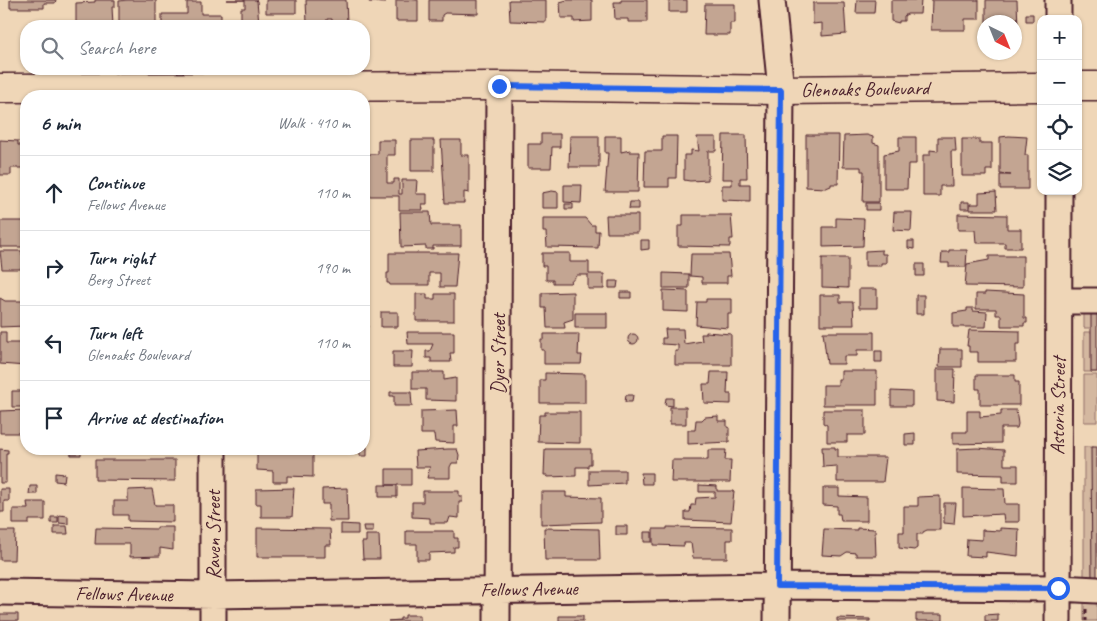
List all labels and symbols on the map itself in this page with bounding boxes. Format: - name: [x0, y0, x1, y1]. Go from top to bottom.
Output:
- north arrow: [977, 15, 1022, 60]
- route end: [488, 75, 511, 98]
- street label: Glenoaks Boulevard: [801, 75, 932, 103]
- street label: Dyer Street: [486, 311, 511, 394]
- street label: Astoria Street: [1045, 353, 1071, 455]
- street label: Raven Street: [201, 488, 226, 580]
- street label: Fellows Avenue: [480, 576, 579, 602]
- route start: [1047, 577, 1070, 600]
- street label: Fellows Avenue: [75, 581, 174, 607]

